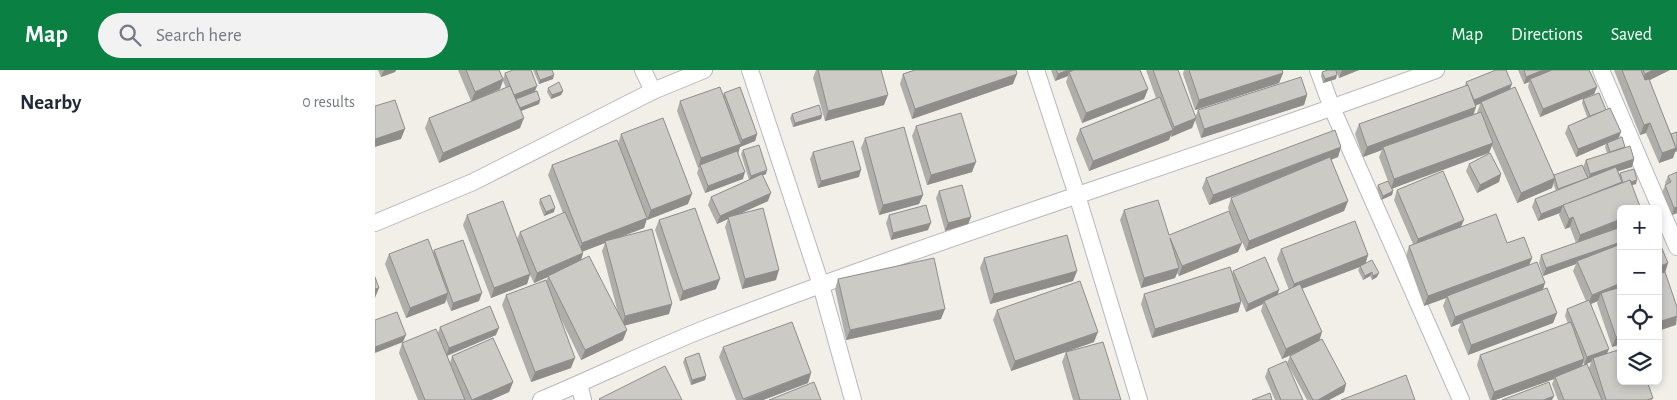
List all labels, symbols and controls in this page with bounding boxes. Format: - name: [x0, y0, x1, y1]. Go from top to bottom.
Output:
- search box: [98, 13, 448, 58]
- icon: search: [116, 21, 144, 49]
- text: Map: [25, 23, 68, 47]
- text: Search here: [156, 26, 242, 45]
- text: Map: [1452, 26, 1483, 44]
- text: Directions: [1511, 26, 1583, 44]
- text: Saved: [1611, 26, 1652, 44]
- text: Nearby: [20, 92, 81, 113]
- text: 0 results: [302, 94, 355, 110]
- map controls: [1617, 205, 1662, 385]
- button: +: [1617, 205, 1662, 250]
- button: −: [1617, 250, 1662, 295]
- button: locate: [1617, 295, 1662, 340]
- button: layers: [1617, 340, 1662, 385]

